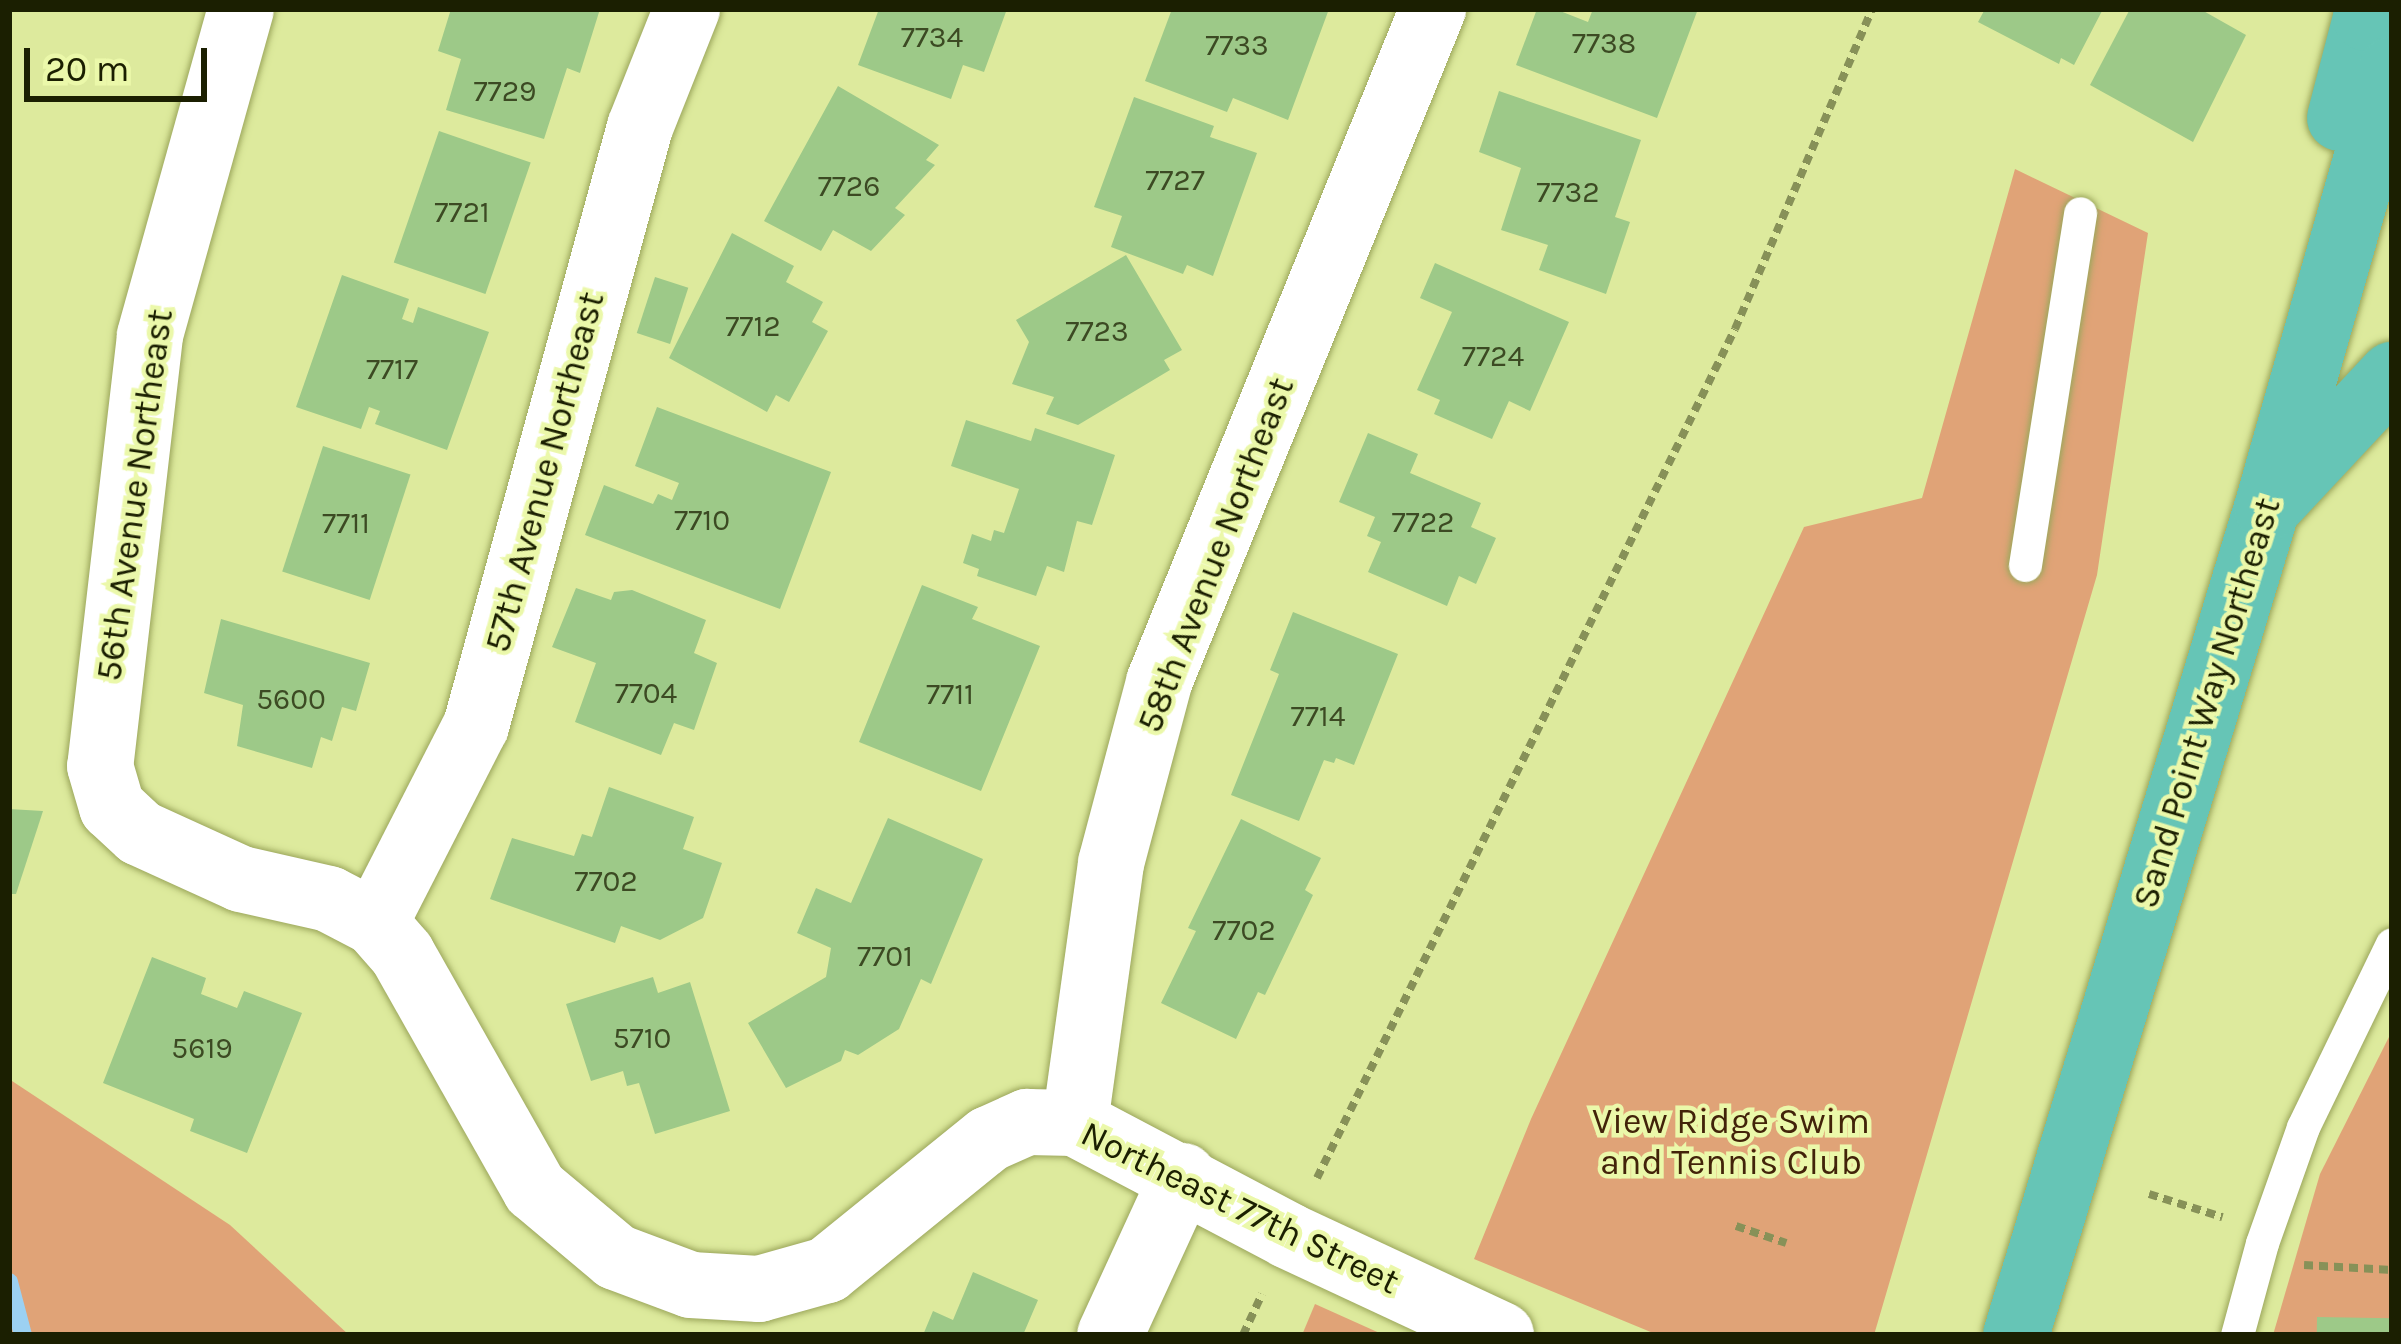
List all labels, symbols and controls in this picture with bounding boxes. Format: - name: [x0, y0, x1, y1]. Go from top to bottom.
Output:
- house number: 7734: [901, 19, 963, 55]
- scale bar: [30, 24, 213, 98]
- house number: 7738: [1572, 25, 1636, 61]
- house number: 7733: [1205, 27, 1269, 63]
- text: 20 m: [45, 48, 129, 90]
- house number: 7729: [474, 73, 536, 109]
- house number: 7727: [1145, 162, 1205, 198]
- house number: 7726: [818, 168, 880, 204]
- house number: 7732: [1536, 174, 1600, 210]
- house number: 7721: [434, 194, 490, 230]
- street label: 57th Avenue Northeast: [476, 287, 614, 657]
- street label: 56th Avenue Northeast: [88, 306, 182, 684]
- house number: 7712: [725, 308, 781, 344]
- house number: 7723: [1065, 313, 1129, 349]
- house number: 7724: [1462, 338, 1524, 374]
- house number: 7717: [366, 351, 418, 387]
- street label: 58th Avenue Northeast: [1128, 371, 1304, 739]
- street label: Sand Point Way Northeast: [2124, 493, 2290, 913]
- house number: 7710: [674, 502, 730, 538]
- house number: 7722: [1392, 504, 1454, 540]
- house number: 7711: [322, 505, 370, 541]
- house number: 7704: [615, 675, 677, 711]
- house number: 7711: [926, 676, 974, 712]
- house number: 5600: [256, 681, 326, 717]
- house number: 7714: [1291, 698, 1345, 734]
- house number: 7702: [574, 863, 638, 899]
- house number: 7702: [1212, 912, 1276, 948]
- house number: 7701: [857, 938, 913, 974]
- house number: 5710: [613, 1020, 671, 1056]
- house number: 5619: [171, 1030, 233, 1066]
- park label: View Ridge Swim and Tennis Club: [1592, 1099, 1870, 1184]
- street label: Northeast 77th Street: [1074, 1112, 1406, 1304]

